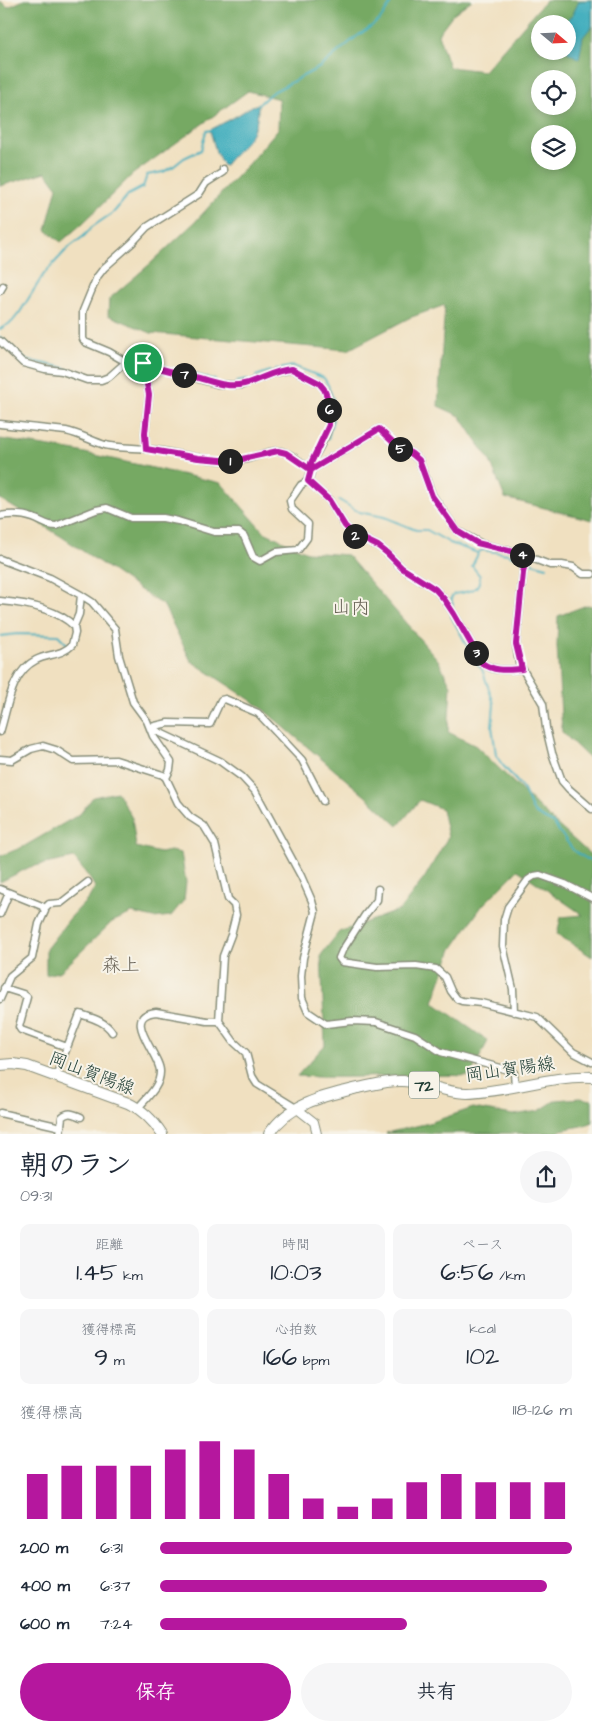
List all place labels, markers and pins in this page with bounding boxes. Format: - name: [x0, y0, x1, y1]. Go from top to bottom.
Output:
- pin: [122, 342, 164, 384]
- pin: 7: [172, 362, 196, 388]
- pin: 6: [316, 398, 342, 422]
- pin: 5: [388, 436, 412, 462]
- pin: 1: [218, 448, 242, 474]
- pin: 2: [342, 524, 368, 548]
- pin: 4: [510, 542, 534, 568]
- pin: 3: [464, 640, 488, 666]

